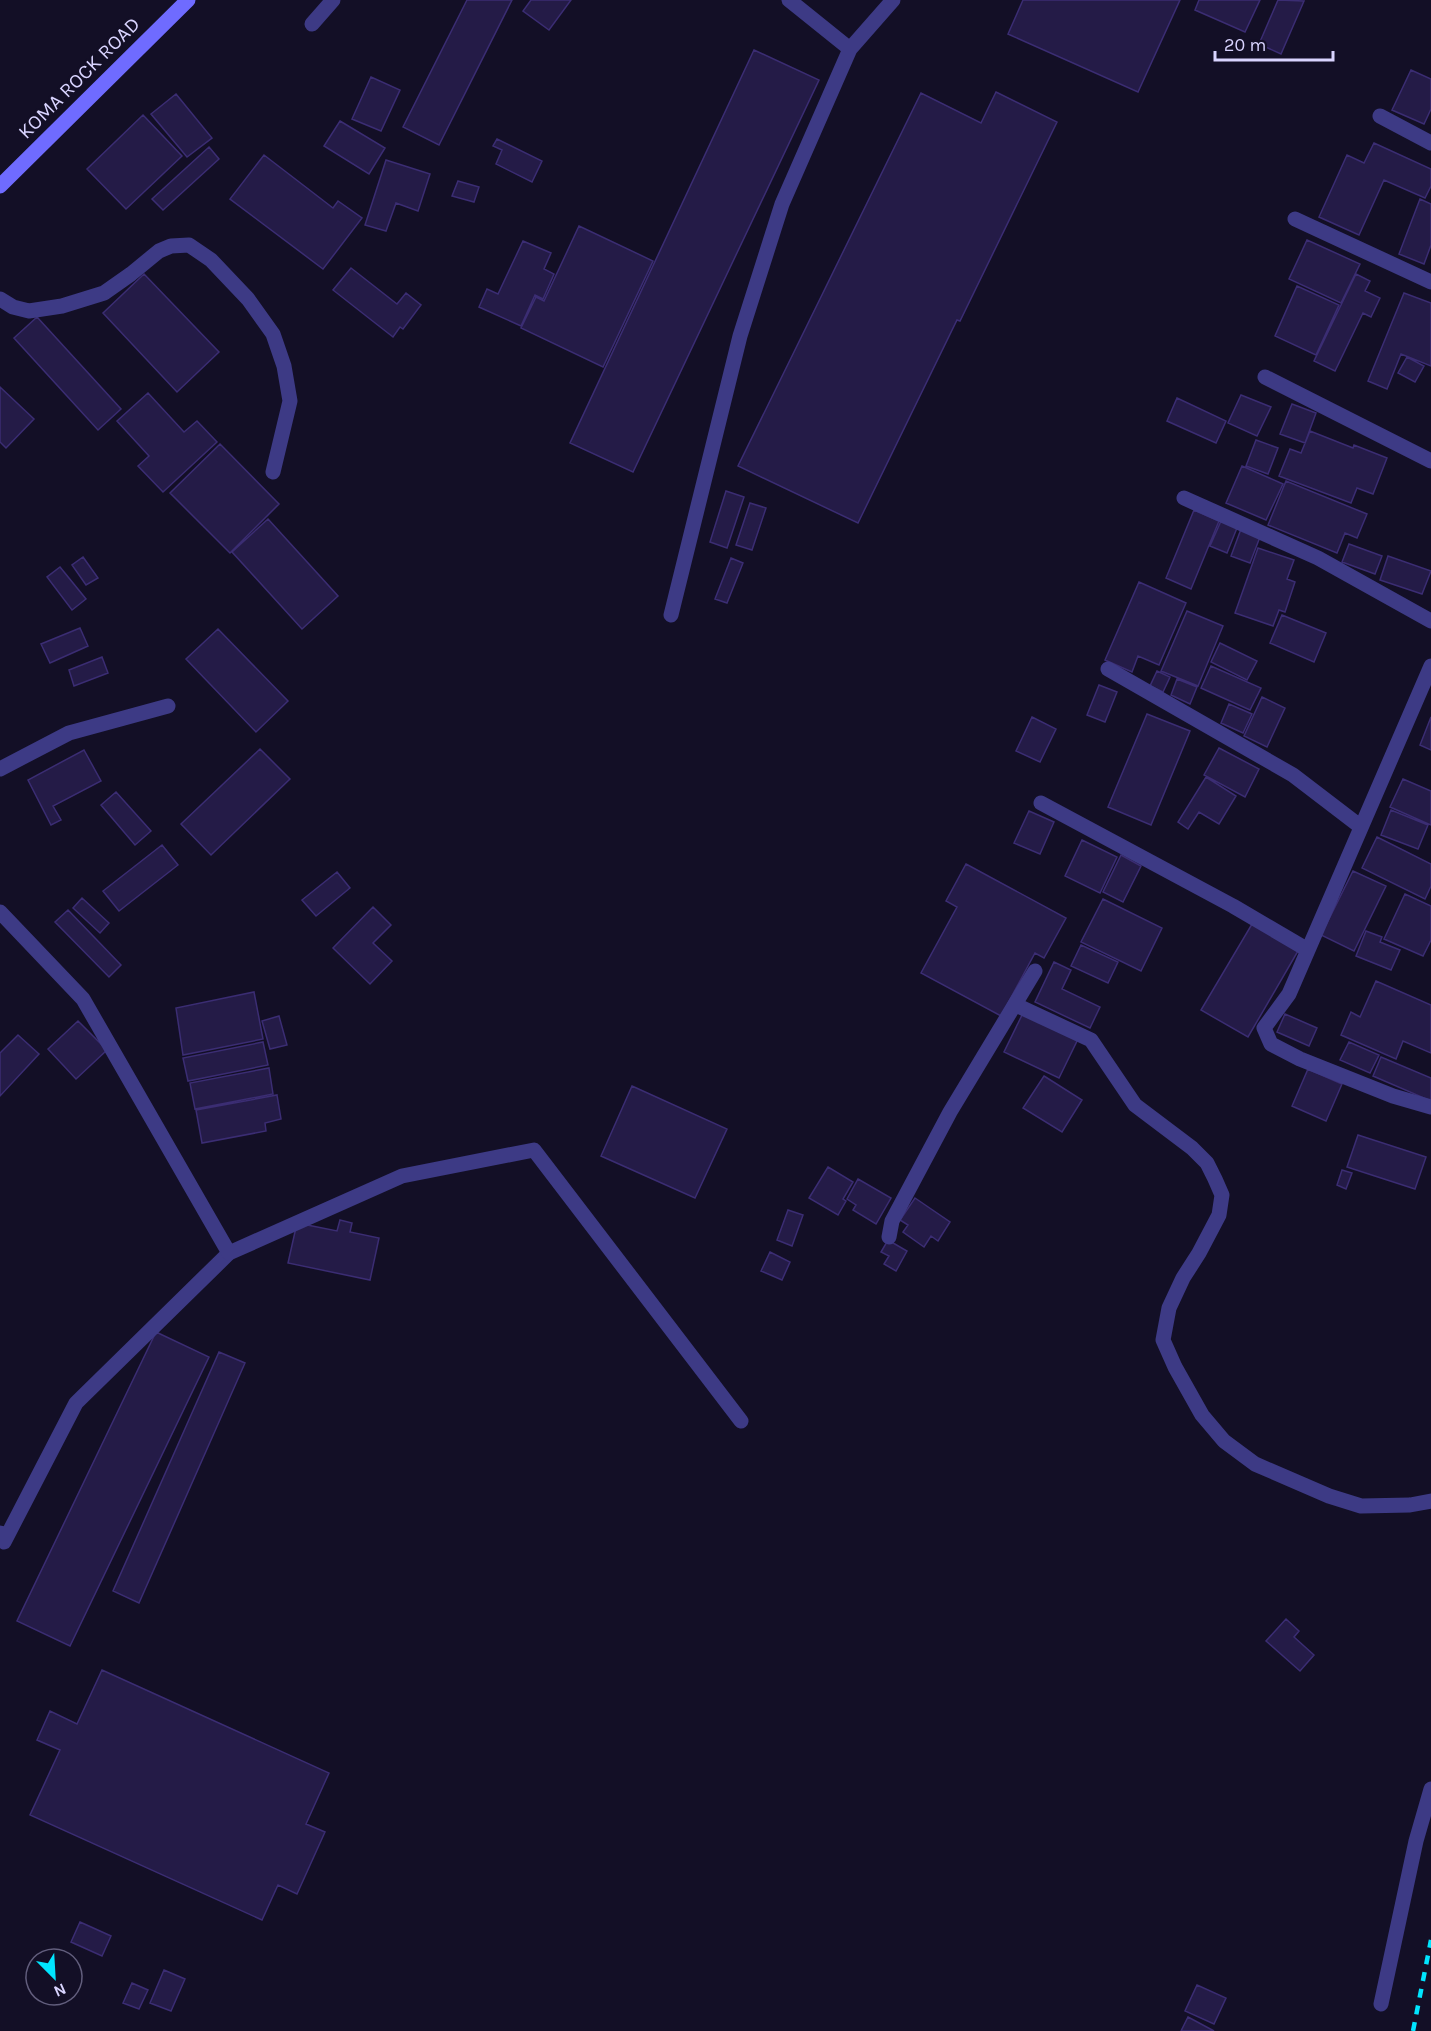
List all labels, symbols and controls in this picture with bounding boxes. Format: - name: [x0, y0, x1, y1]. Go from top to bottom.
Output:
- street label: KOMA ROCK ROAD: [13, 12, 145, 144]
- scale bar: [1215, 24, 1334, 62]
- text: 20 m: [1224, 34, 1266, 56]
- north arrow: [24, 1947, 84, 2007]
- text: N: [51, 1979, 69, 2001]

